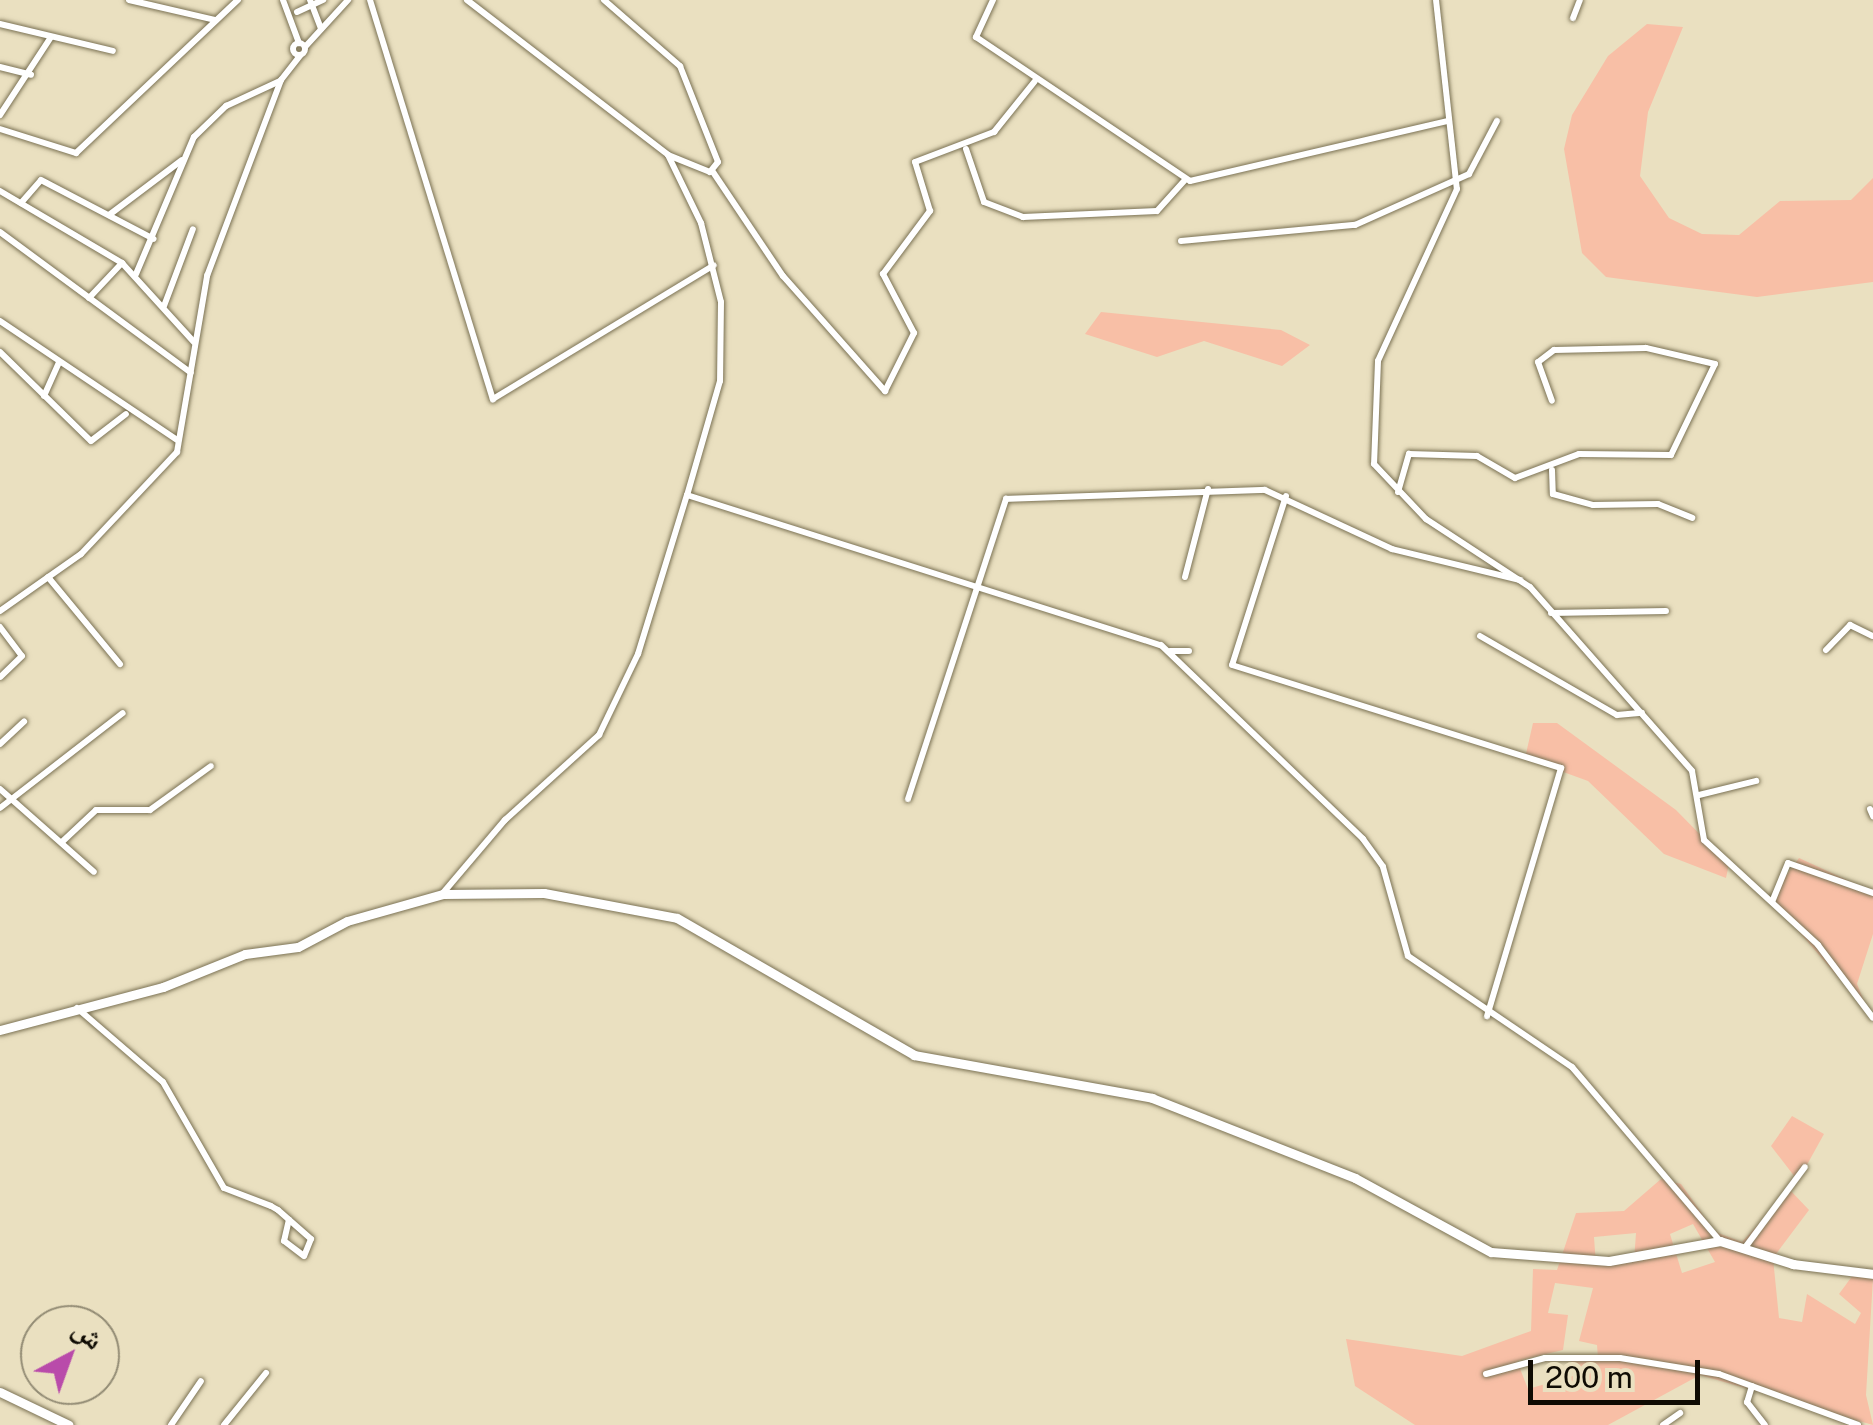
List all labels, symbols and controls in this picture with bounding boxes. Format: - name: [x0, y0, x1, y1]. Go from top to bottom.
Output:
- north arrow: [20, 1305, 120, 1405]
- text: ش: [67, 1311, 111, 1356]
- scale bar: [1533, 1340, 1706, 1402]
- text: 200 m: [1545, 1359, 1633, 1395]

